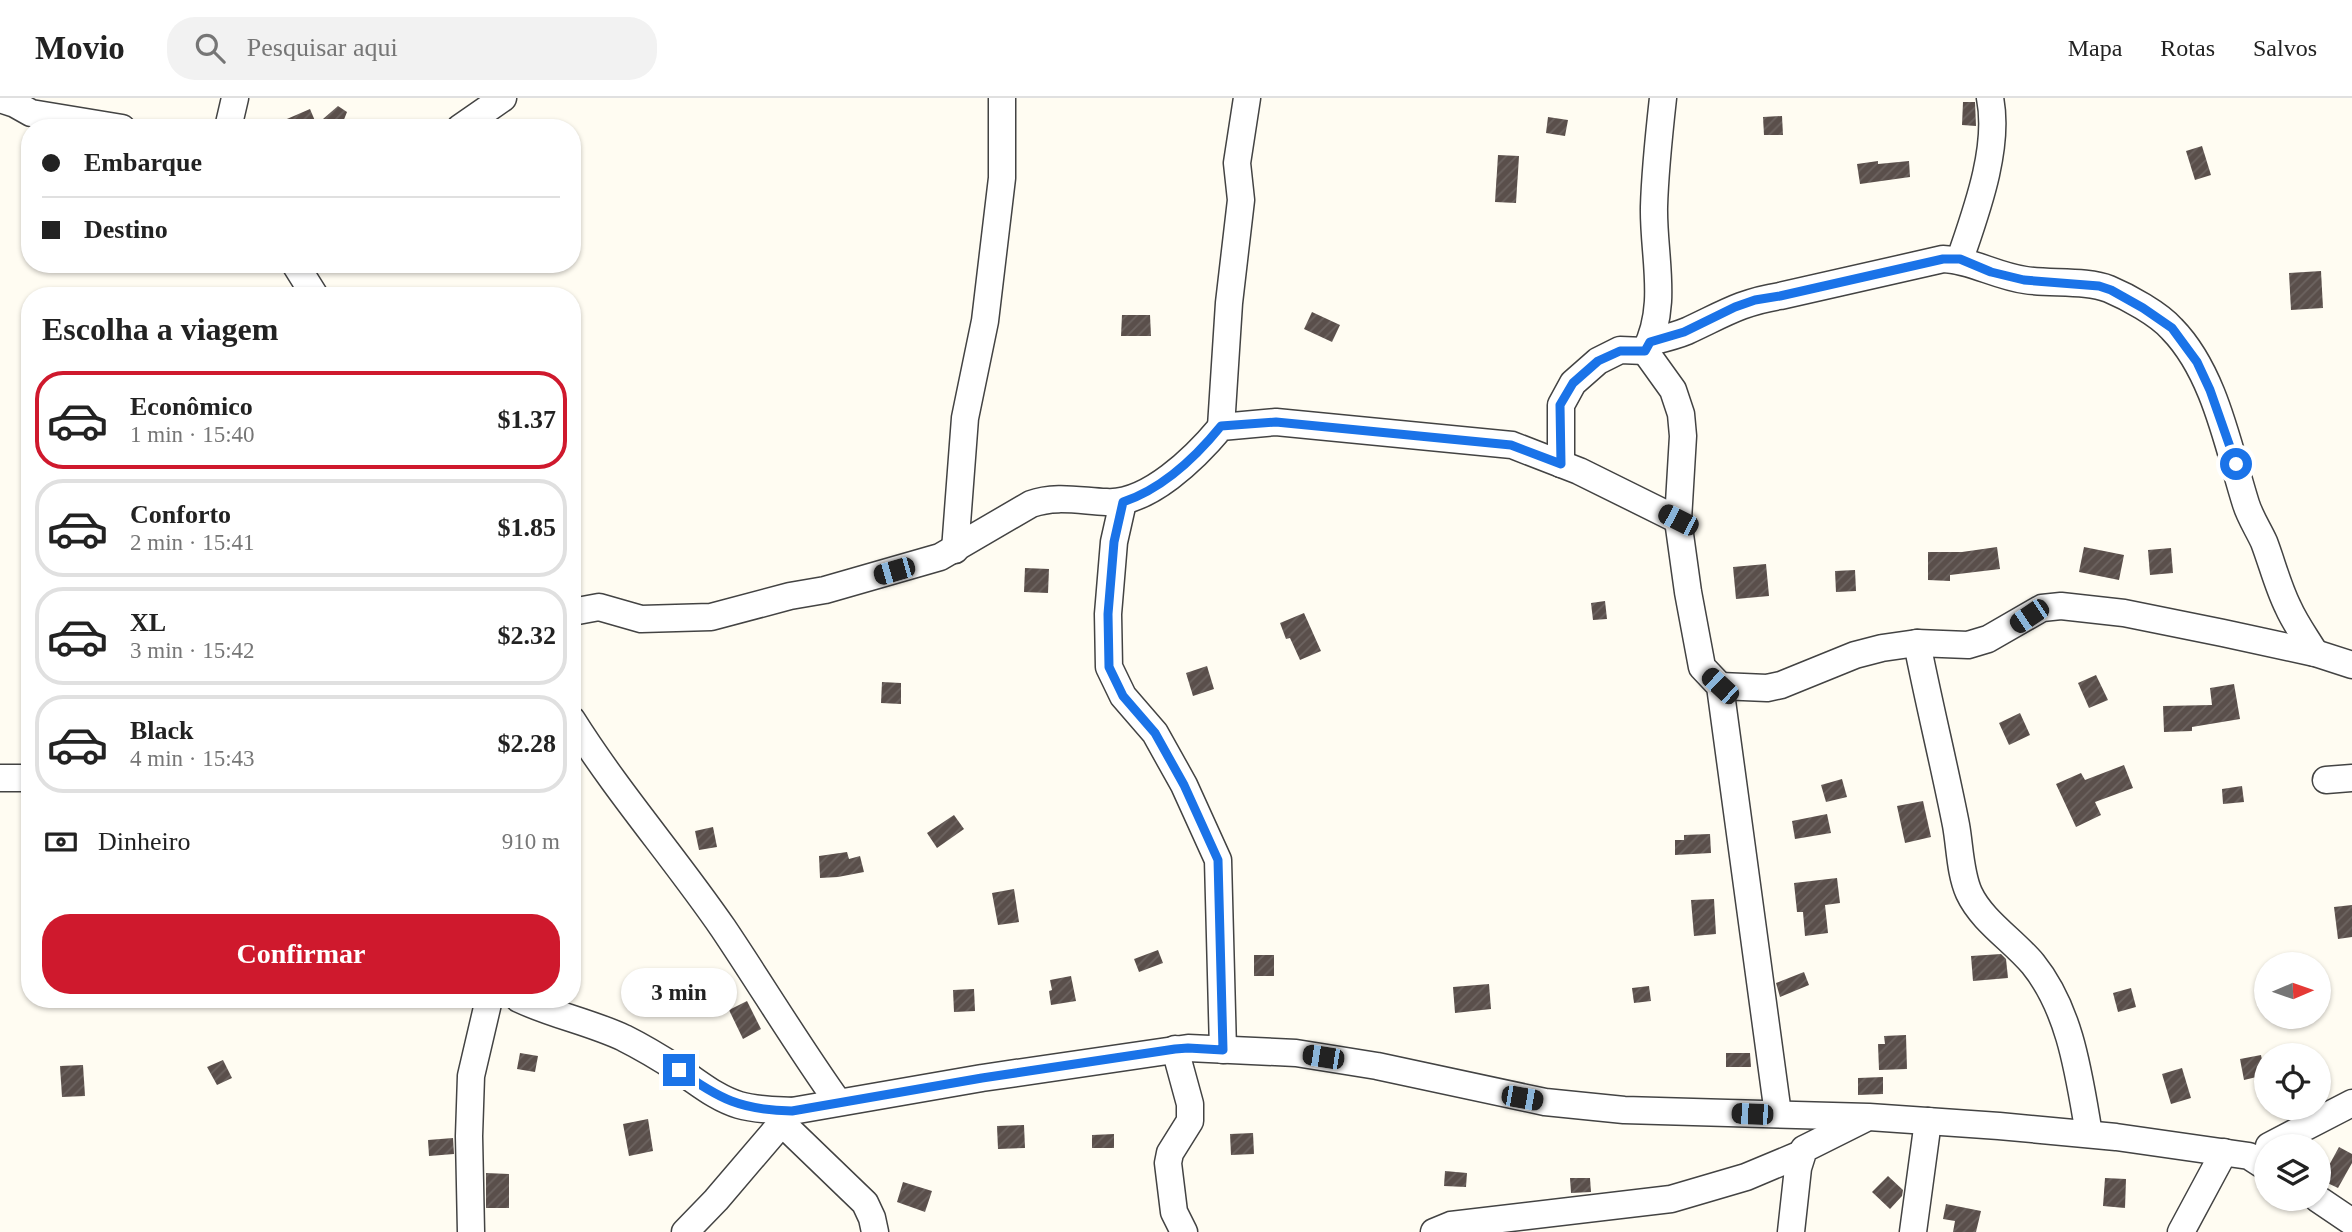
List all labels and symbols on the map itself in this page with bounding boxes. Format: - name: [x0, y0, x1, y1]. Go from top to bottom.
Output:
- route start: [2220, 448, 2252, 480]
- car: [1655, 501, 1702, 539]
- car: [871, 555, 918, 587]
- car: [2006, 596, 2053, 636]
- car: [1698, 664, 1743, 708]
- north arrow: [2254, 952, 2331, 1029]
- callout: 3 min: [621, 968, 737, 1018]
- car: [1301, 1043, 1346, 1071]
- route end: [663, 1054, 695, 1086]
- car: [1500, 1084, 1545, 1112]
- car: [1731, 1103, 1774, 1125]

